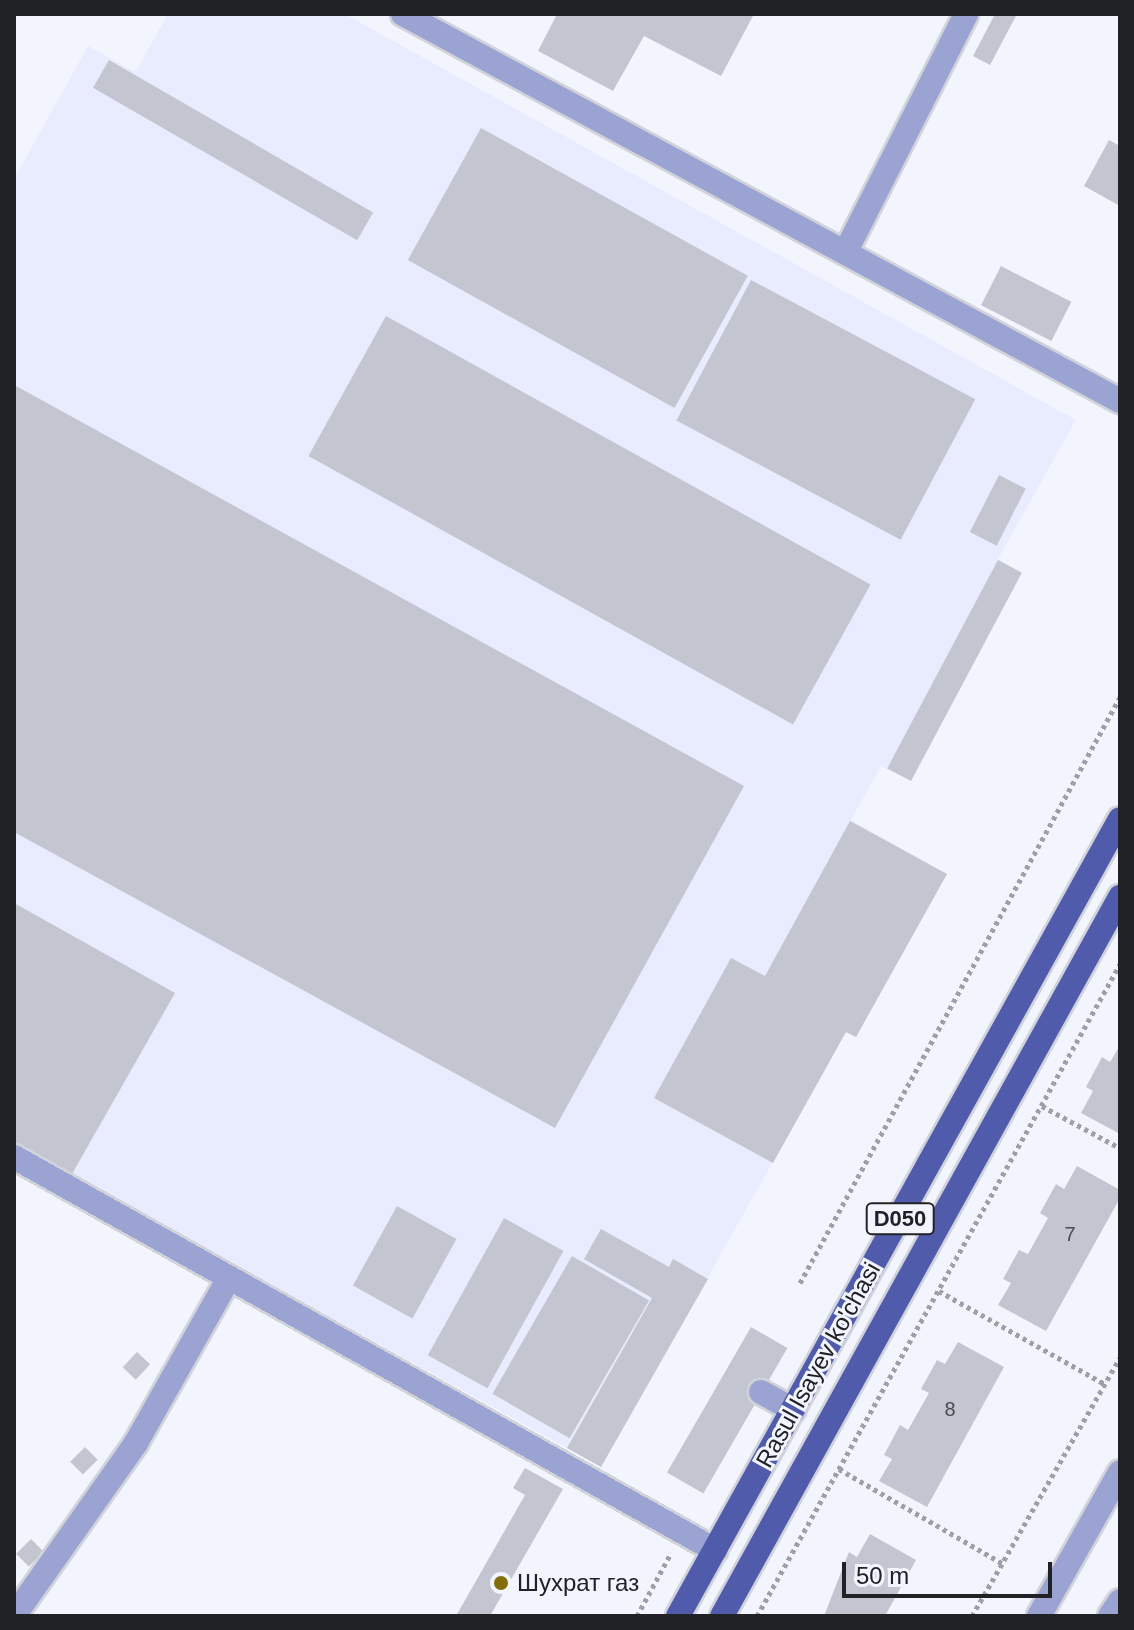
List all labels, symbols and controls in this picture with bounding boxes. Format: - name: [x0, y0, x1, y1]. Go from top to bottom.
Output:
- road number: D050: [864, 1201, 936, 1237]
- house number: 7: [1064, 1222, 1076, 1246]
- street label: Rasul Isayev ko'chasi: [750, 1257, 886, 1473]
- house number: 8: [944, 1397, 956, 1421]
- scale bar: [846, 1546, 1056, 1596]
- text: 50 m: [856, 1562, 909, 1589]
- place label: Шухрат газ: [517, 1569, 639, 1597]
- marker: Шухрат газ: [492, 1574, 510, 1592]

